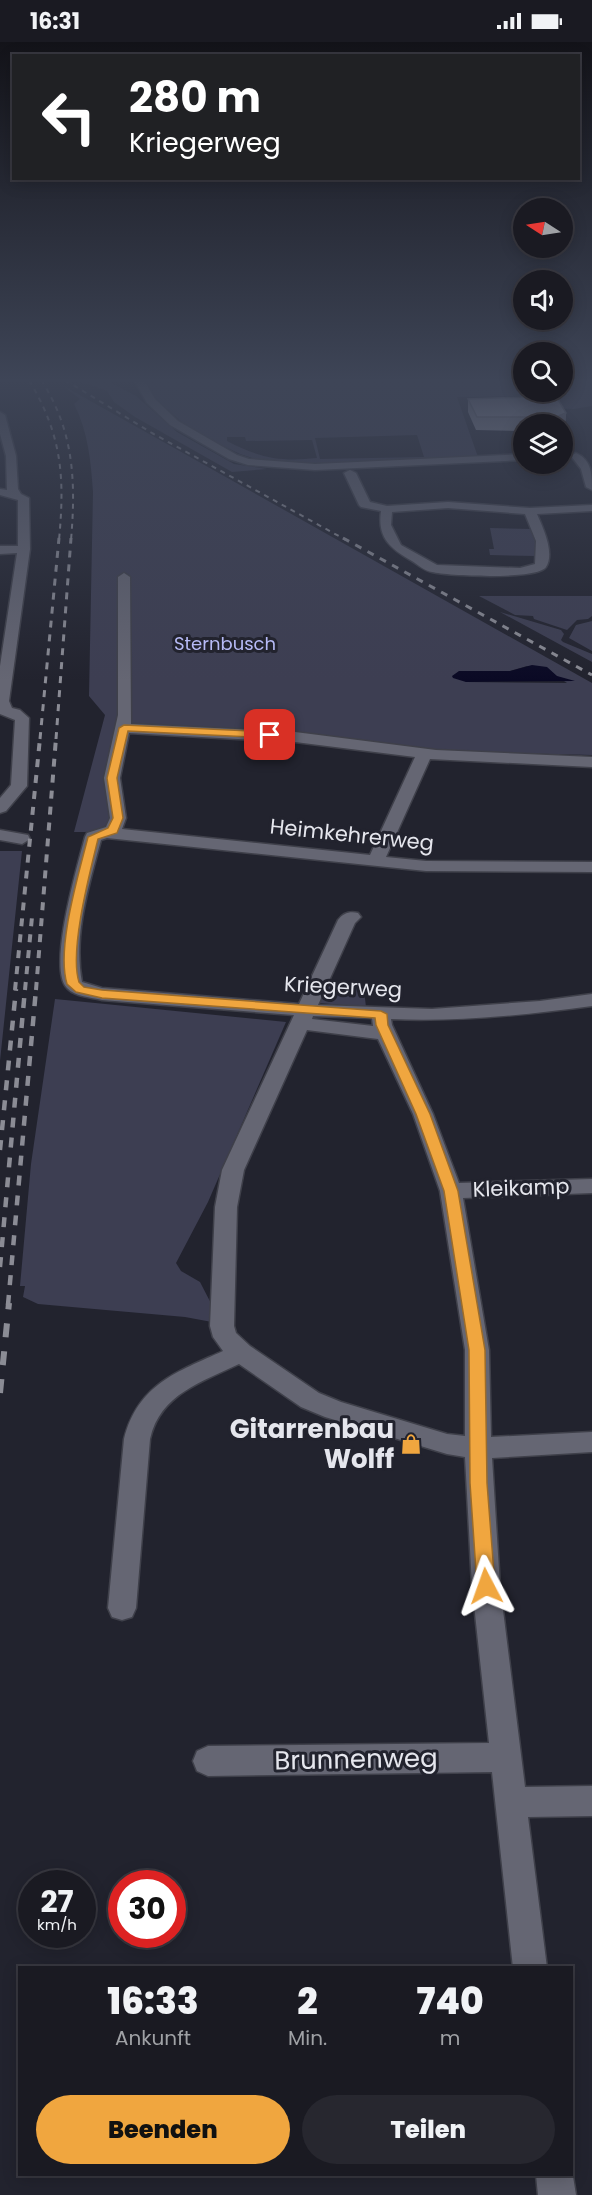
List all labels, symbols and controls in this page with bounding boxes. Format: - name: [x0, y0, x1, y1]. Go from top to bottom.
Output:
- text: 16:31: [30, 6, 80, 37]
- text: 280 m: [129, 68, 261, 127]
- icon: left: [30, 78, 108, 156]
- text: Kriegerweg: [129, 124, 281, 161]
- north arrow: [513, 198, 573, 258]
- map controls: [513, 198, 573, 474]
- button: sound: [513, 270, 573, 330]
- button: search: [513, 342, 573, 402]
- button: layers: [513, 414, 573, 474]
- park label: Sternbusch: [174, 631, 276, 656]
- pin: [244, 709, 295, 760]
- icon: arrive: [253, 718, 286, 751]
- street label: Heimkehrerweg: [269, 811, 435, 858]
- street label: Kriegerweg: [283, 969, 403, 1004]
- street label: Kleikamp: [472, 1171, 570, 1204]
- place label: Gitarrenbau Wolff: [230, 1411, 394, 1477]
- shop icon: Gitarrenbau Wolff: [399, 1432, 423, 1456]
- position arrow: [454, 1554, 518, 1618]
- street label: Brunnenweg: [274, 1740, 438, 1778]
- speed limit sign: 30: [108, 1870, 186, 1948]
- text: 27: [40, 1880, 74, 1923]
- text: km/h: [37, 1914, 77, 1935]
- text: 16:33: [107, 1976, 199, 2027]
- text: 2: [297, 1976, 318, 2027]
- text: 740: [416, 1976, 484, 2027]
- text: Ankunft: [115, 2024, 191, 2052]
- text: Min.: [288, 2024, 327, 2052]
- text: m: [440, 2024, 460, 2052]
- button: Beenden: [36, 2095, 290, 2164]
- button: Teilen: [302, 2095, 555, 2164]

